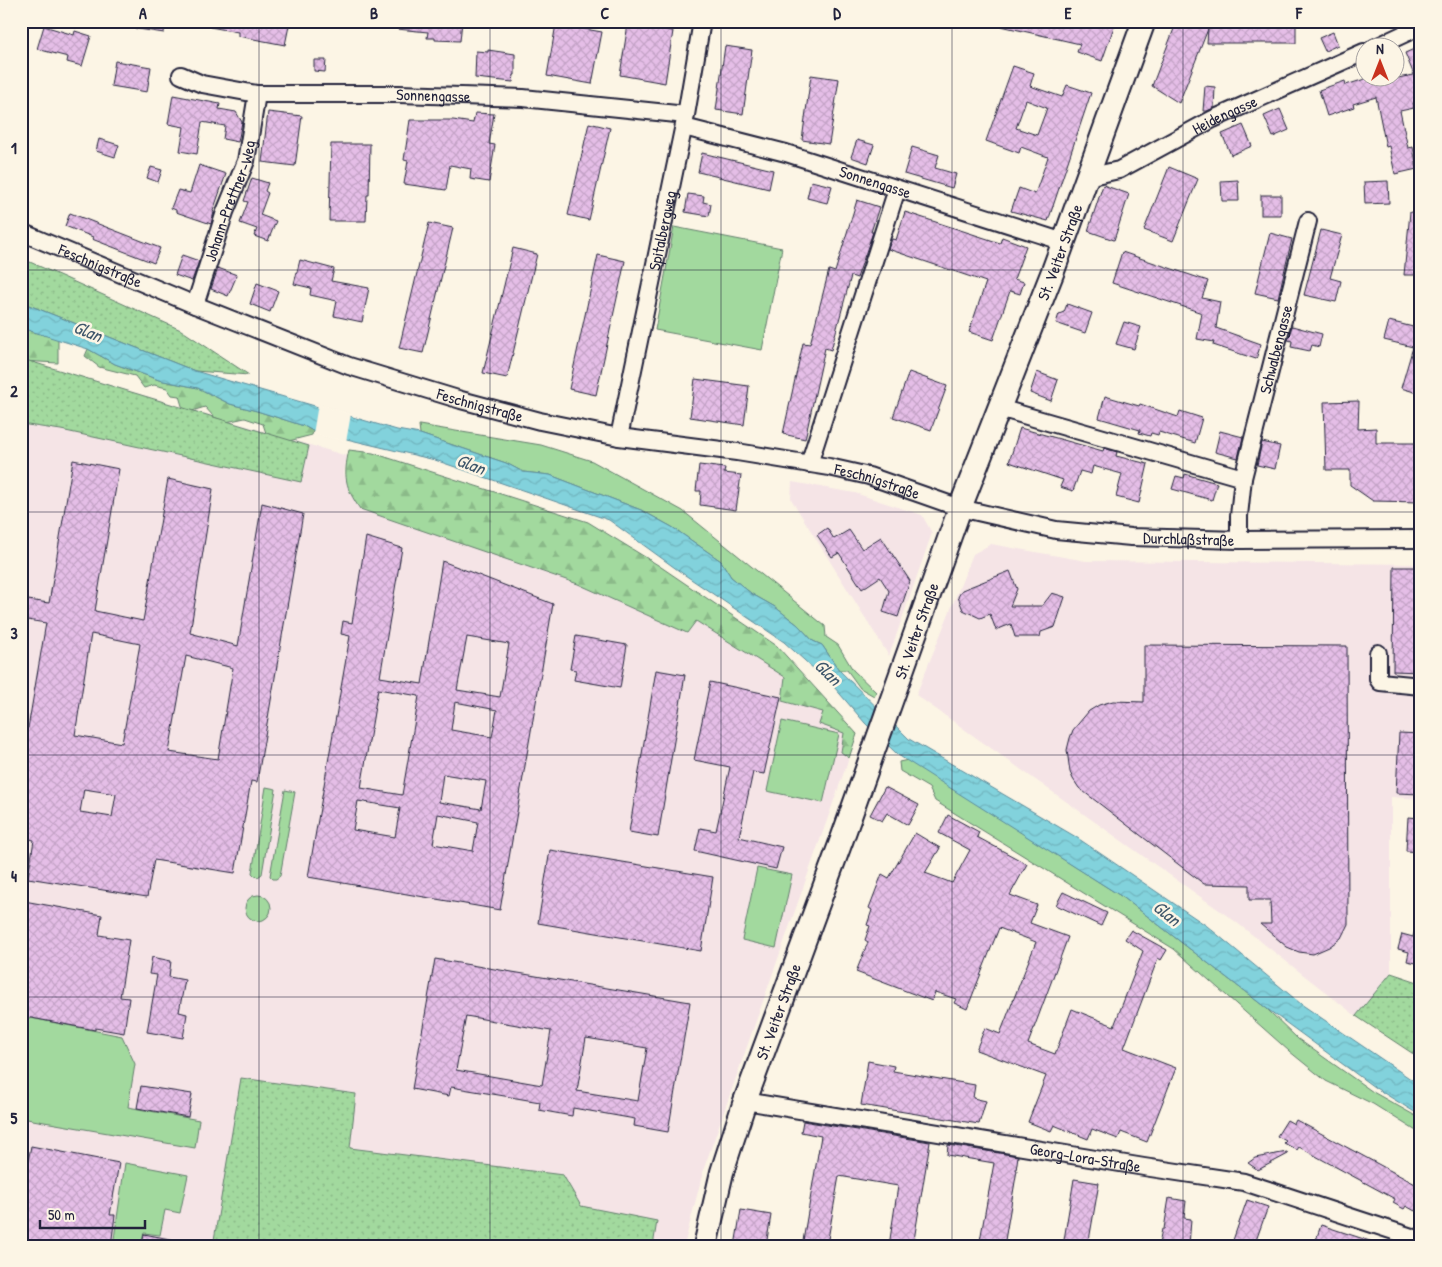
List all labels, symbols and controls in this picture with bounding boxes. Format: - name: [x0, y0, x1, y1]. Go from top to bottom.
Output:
- text: A: [139, 2, 147, 24]
- text: B: [370, 2, 378, 24]
- text: C: [601, 2, 610, 24]
- text: D: [833, 2, 841, 24]
- text: E: [1064, 2, 1072, 24]
- text: F: [1295, 2, 1303, 24]
- north arrow: [1354, 38, 1404, 88]
- text: N: [1376, 39, 1384, 58]
- street label: Sonnengasse: [396, 83, 471, 107]
- street label: Heidengasse: [1188, 90, 1261, 139]
- text: 1: [11, 137, 17, 159]
- street label: Johann-Prettner-Weg: [199, 139, 260, 264]
- street label: Sonnengasse: [837, 160, 914, 204]
- street label: Spitalbergweg: [643, 189, 681, 272]
- street label: St. Veiter Straße: [1032, 200, 1088, 303]
- street label: Feschnigstraße: [54, 238, 146, 293]
- street label: Schwalbengasse: [1254, 302, 1297, 396]
- water label: Glan: [70, 314, 108, 349]
- text: 2: [10, 380, 18, 402]
- street label: Feschnigstraße: [433, 382, 526, 427]
- water label: Glan: [453, 447, 491, 481]
- street label: Feschnigstraße: [831, 457, 924, 504]
- street label: Durchlaßstraße: [1143, 526, 1235, 551]
- street label: St. Veiter Straße: [889, 579, 944, 682]
- text: 3: [10, 622, 18, 644]
- water label: Glan: [809, 653, 848, 692]
- text: 4: [11, 865, 17, 887]
- water label: Glan: [1148, 894, 1187, 933]
- street label: St. Veiter Straße: [750, 960, 806, 1063]
- text: 5: [11, 1107, 18, 1129]
- street label: Georg-Lora-Straße: [1028, 1137, 1143, 1177]
- scale bar: [40, 1197, 145, 1229]
- text: 50 m: [48, 1204, 75, 1225]

